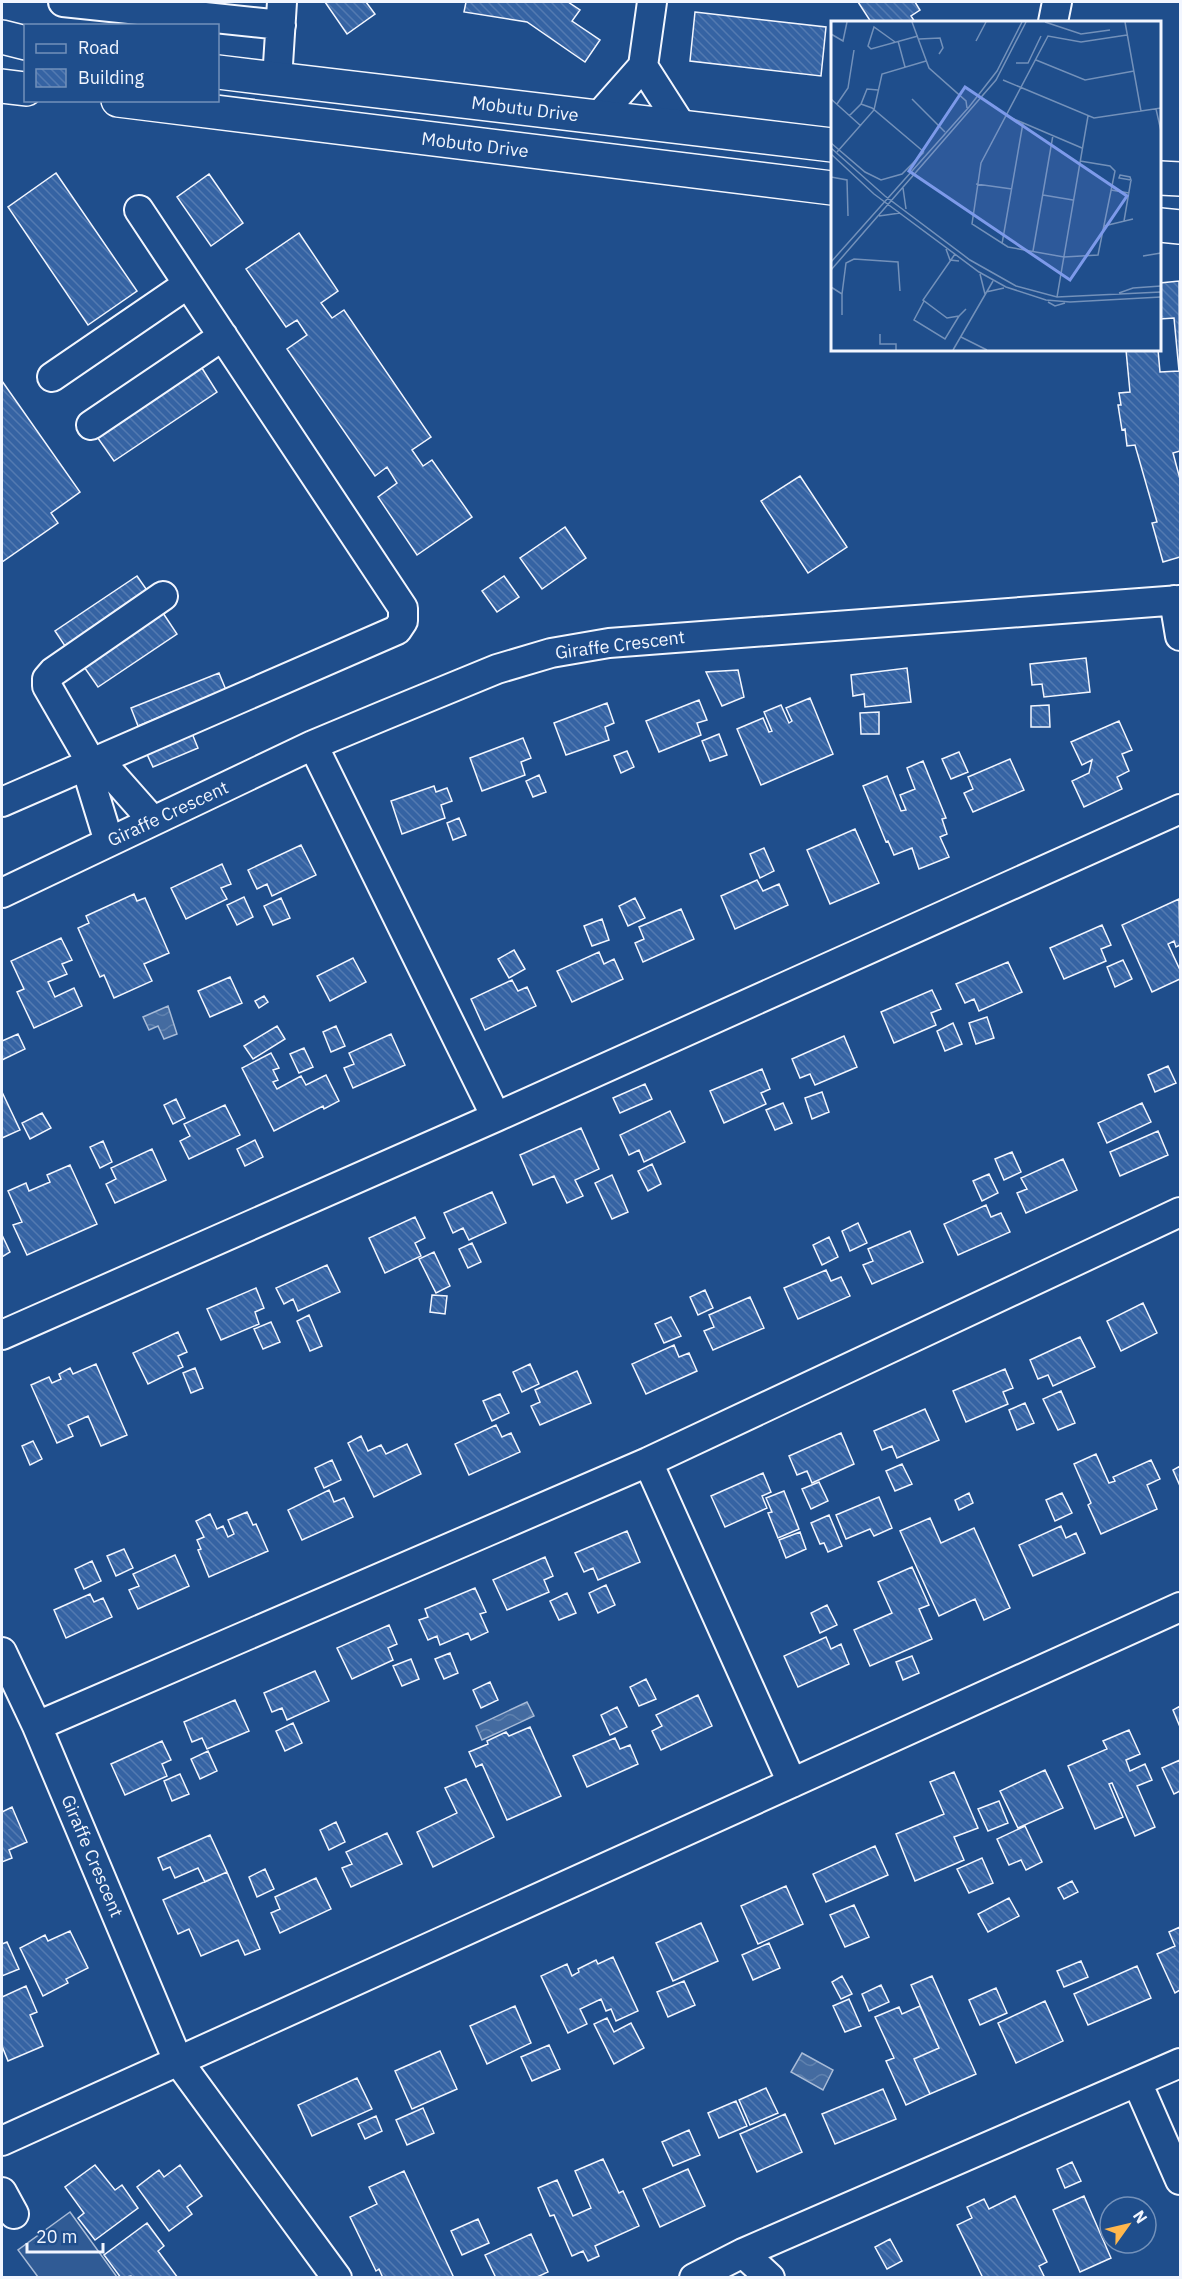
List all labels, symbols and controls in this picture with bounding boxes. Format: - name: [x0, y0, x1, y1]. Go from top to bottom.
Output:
- inset map: [831, 21, 1161, 351]
- legend: [24, 24, 219, 102]
- text: Road: [78, 36, 119, 59]
- text: Building: [78, 66, 145, 89]
- street label: Mobutu Drive: [470, 91, 580, 127]
- street label: Mobuto Drive: [420, 127, 530, 162]
- street label: Giraffe Crescent: [554, 625, 686, 664]
- street label: Giraffe Crescent: [104, 776, 232, 852]
- street label: Giraffe Crescent: [56, 1791, 129, 1920]
- north arrow: [1098, 2195, 1158, 2255]
- text: N: [1129, 2206, 1152, 2227]
- scale bar: [27, 2216, 104, 2254]
- text: 20 m: [36, 2225, 78, 2248]

